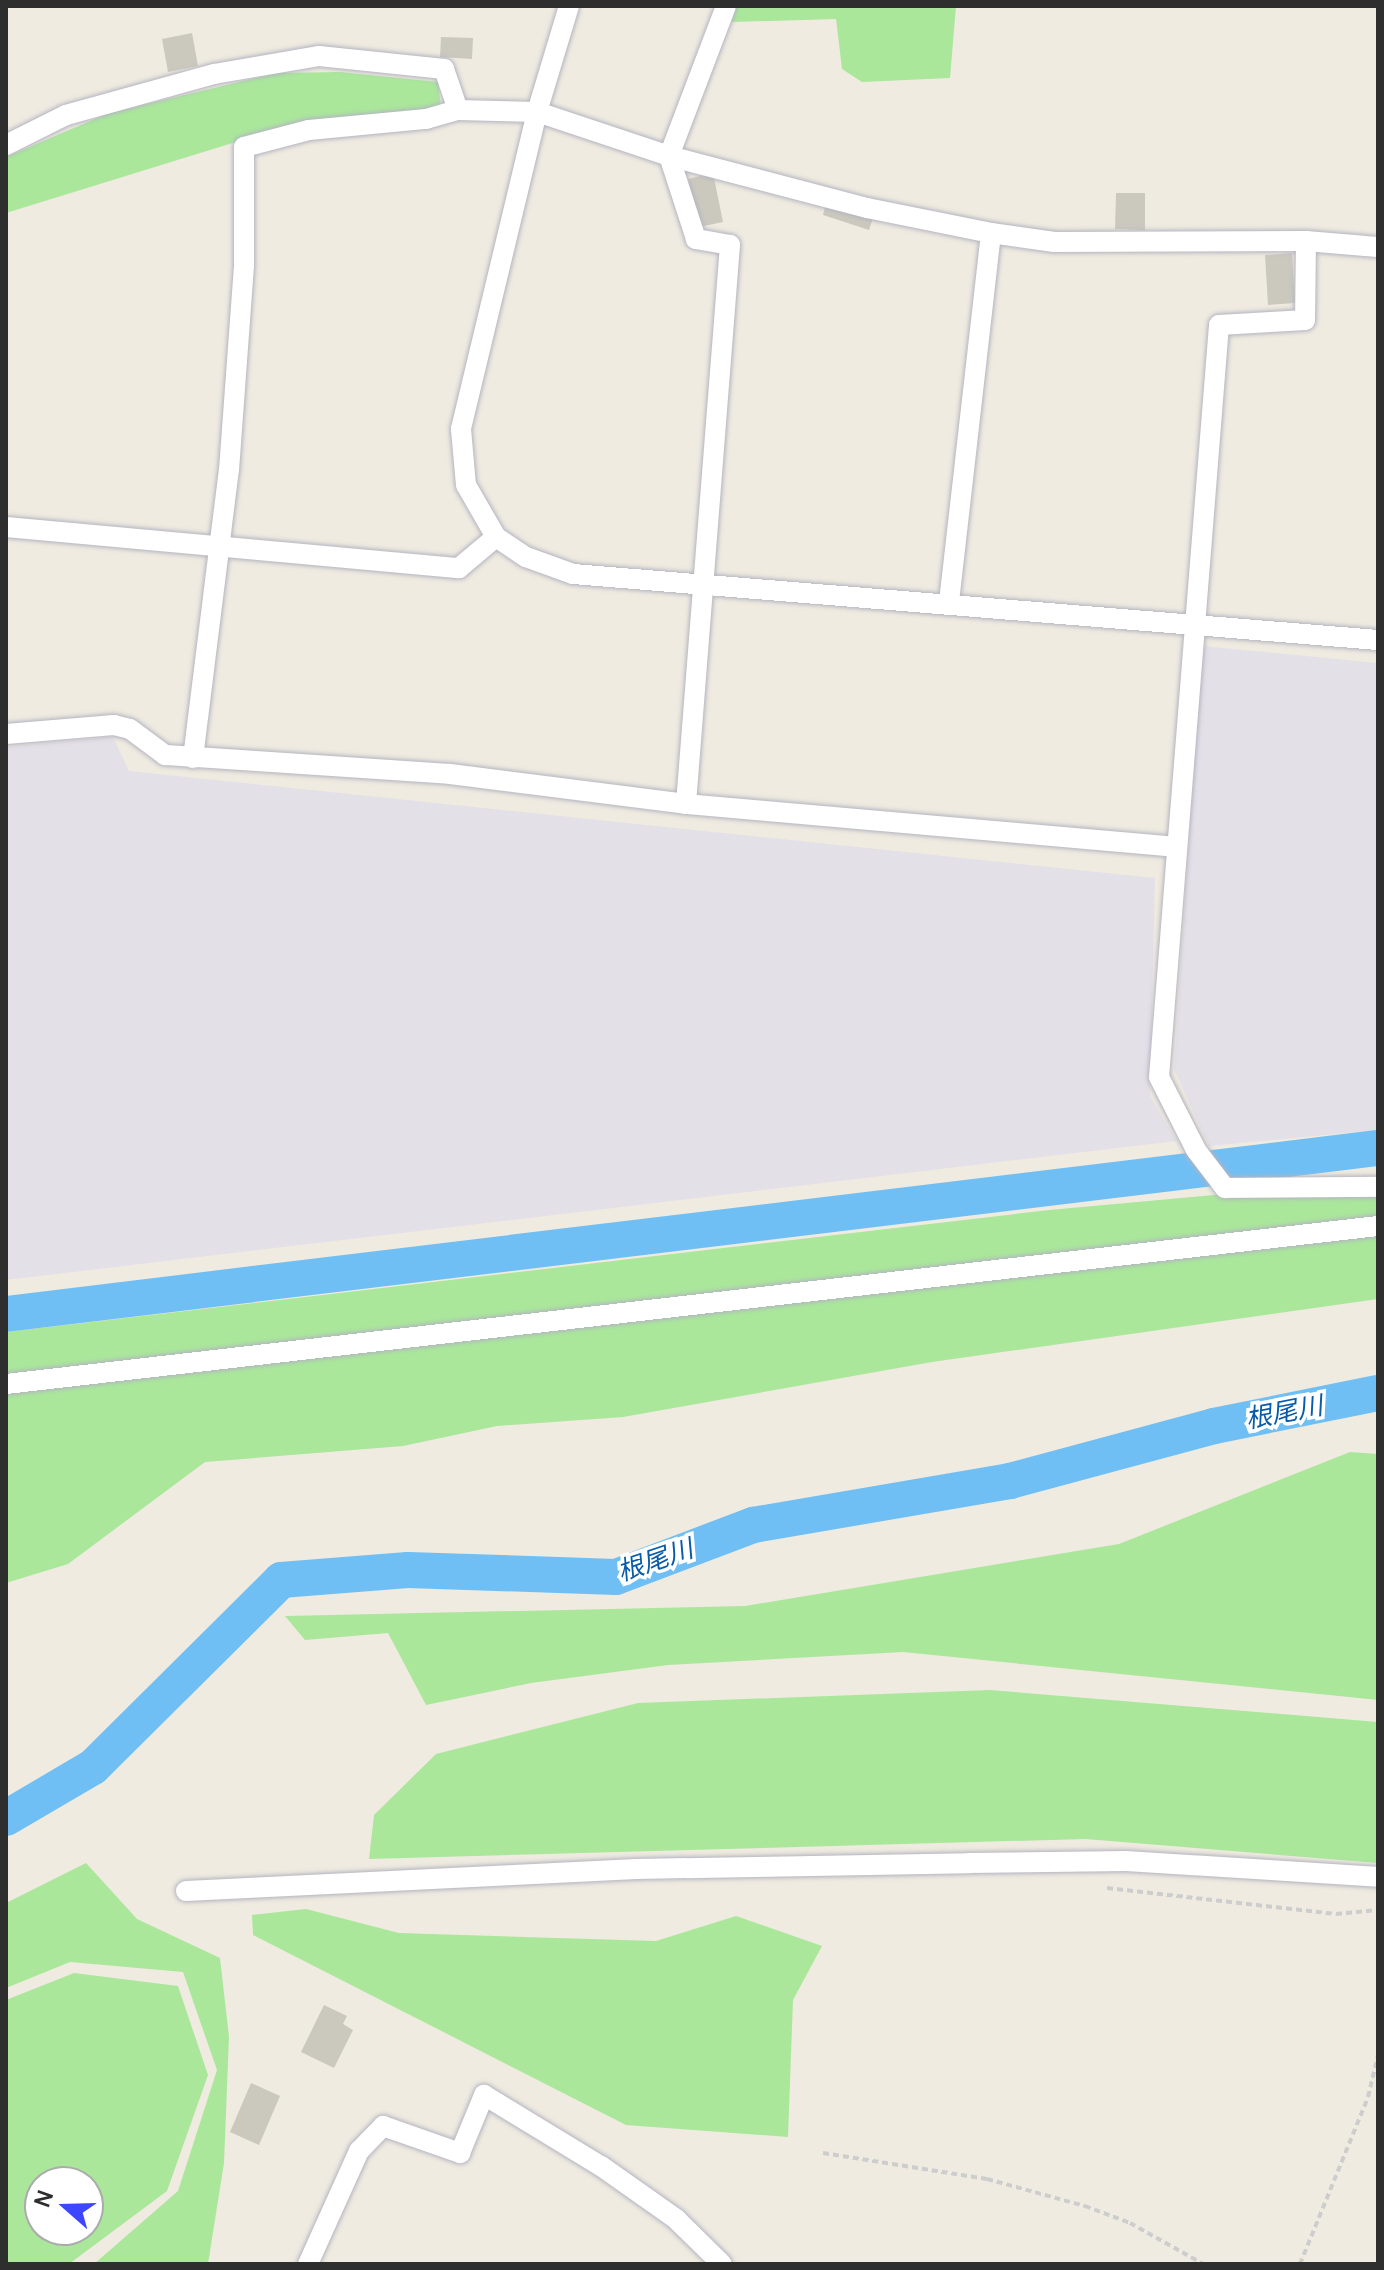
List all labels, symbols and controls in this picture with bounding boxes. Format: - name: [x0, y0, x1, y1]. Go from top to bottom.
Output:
- water label: 根尾川: [1243, 1389, 1325, 1435]
- water label: 根尾川: [613, 1533, 697, 1587]
- north arrow: [24, 2166, 104, 2246]
- text: N: [27, 2186, 60, 2211]

